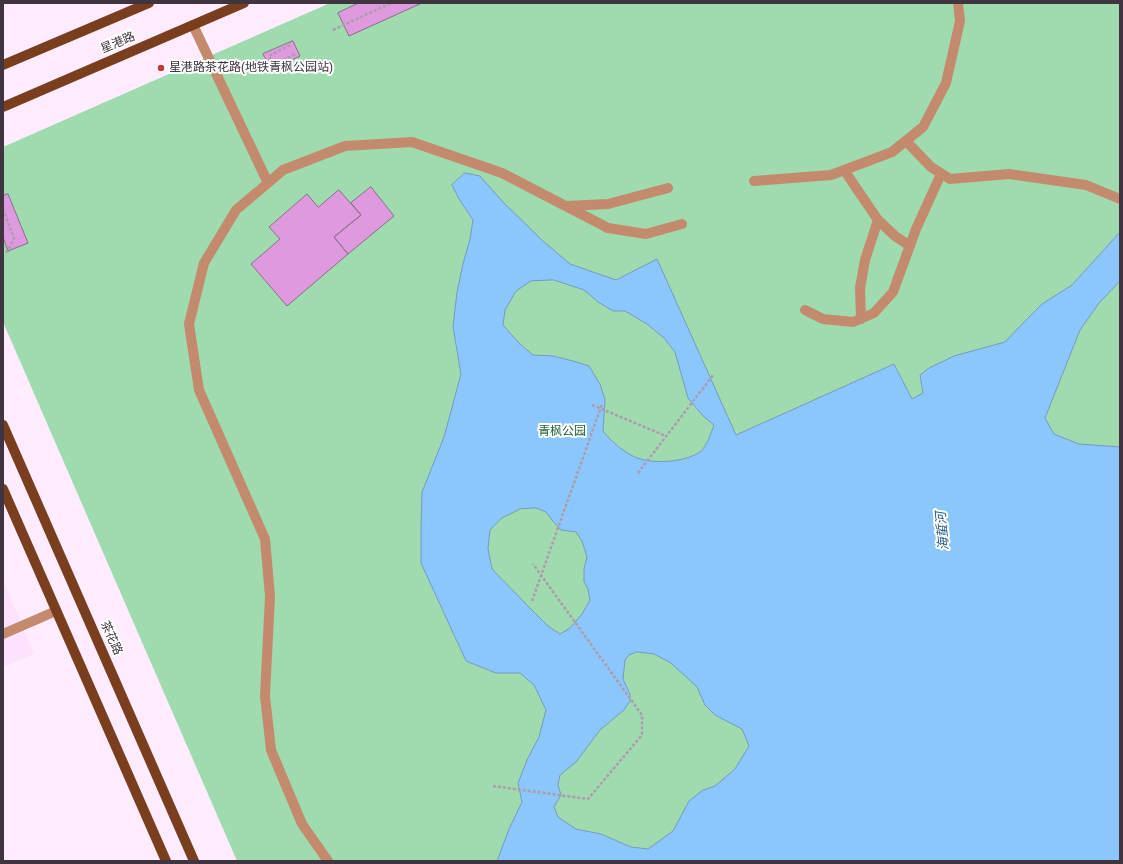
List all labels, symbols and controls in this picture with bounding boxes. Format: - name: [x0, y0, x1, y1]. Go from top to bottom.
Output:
- street label: 星港路: [99, 29, 137, 57]
- place label: 星港路茶花路(地铁青枫公园站): [169, 61, 333, 75]
- marker: 星港路茶花路(地铁青枫公园站): [156, 63, 166, 73]
- park label: 青枫公园: [538, 425, 586, 439]
- water label: 海蜇河: [934, 511, 952, 551]
- street label: 茶花路: [97, 619, 125, 657]

